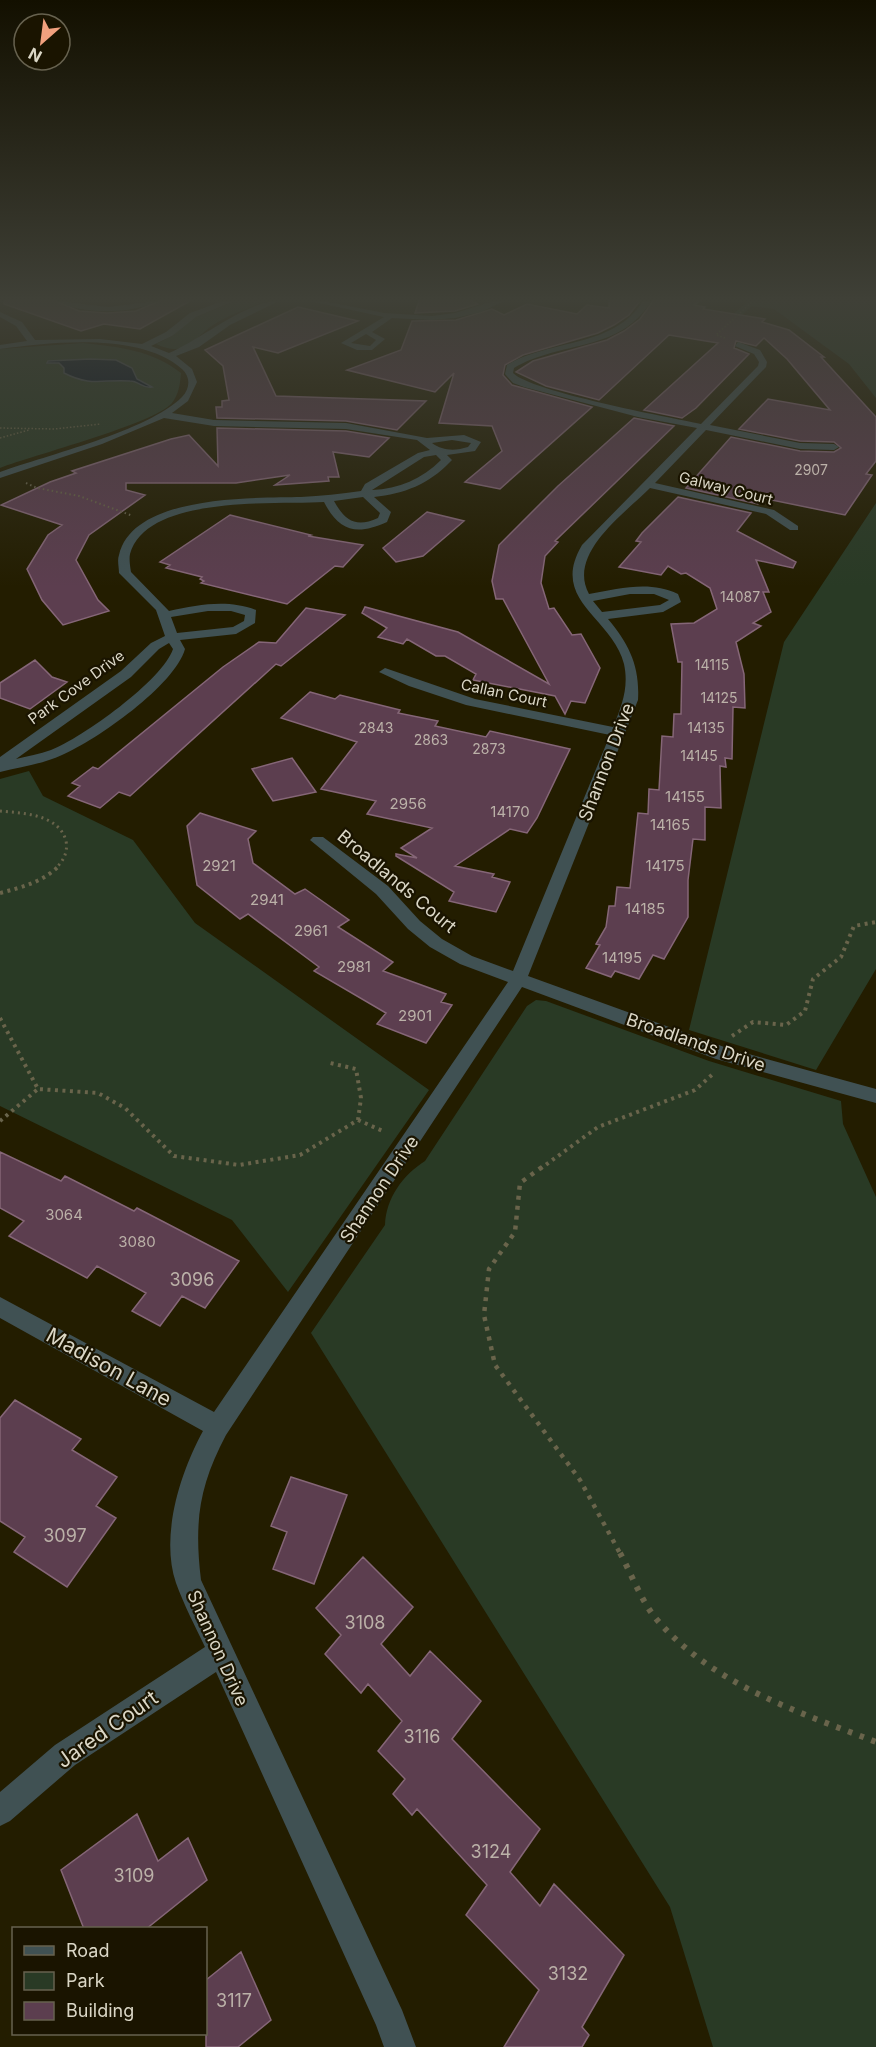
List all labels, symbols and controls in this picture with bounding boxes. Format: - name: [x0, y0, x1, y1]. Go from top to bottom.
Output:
- north arrow: [12, 12, 72, 72]
- text: N: [25, 44, 45, 67]
- house number: 2907: [794, 461, 828, 478]
- street label: Galway Court: [677, 467, 775, 509]
- house number: 14087: [720, 588, 760, 605]
- street label: Park Cove Drive: [24, 646, 128, 728]
- house number: 14115: [695, 656, 729, 673]
- street label: Callan Court: [459, 675, 549, 711]
- house number: 14125: [700, 689, 738, 706]
- street label: Shannon Drive: [574, 700, 638, 824]
- house number: 2843: [359, 719, 393, 736]
- house number: 14135: [687, 719, 725, 736]
- house number: 2863: [414, 731, 448, 748]
- house number: 2873: [472, 740, 506, 757]
- house number: 14145: [680, 747, 718, 764]
- house number: 14155: [665, 787, 705, 806]
- house number: 2956: [390, 794, 426, 813]
- house number: 14170: [490, 802, 530, 821]
- house number: 14165: [650, 815, 690, 834]
- street label: Broadlands Court: [333, 825, 461, 937]
- house number: 2921: [202, 856, 236, 875]
- house number: 14175: [645, 856, 685, 875]
- house number: 2941: [250, 890, 284, 909]
- house number: 14185: [625, 899, 665, 918]
- house number: 2961: [294, 921, 328, 940]
- house number: 14195: [602, 948, 642, 967]
- house number: 2981: [337, 957, 371, 976]
- house number: 2901: [398, 1006, 432, 1025]
- street label: Broadlands Drive: [624, 1008, 768, 1076]
- street label: Shannon Drive: [335, 1131, 423, 1247]
- house number: 3064: [45, 1205, 83, 1224]
- house number: 3080: [118, 1232, 156, 1251]
- house number: 3096: [170, 1269, 214, 1290]
- street label: Madison Lane: [42, 1322, 176, 1412]
- house number: 3097: [43, 1525, 87, 1546]
- street label: Shannon Drive: [183, 1587, 253, 1709]
- house number: 3108: [345, 1612, 385, 1633]
- street label: Jared Court: [52, 1685, 163, 1773]
- house number: 3116: [404, 1726, 440, 1747]
- house number: 3124: [471, 1841, 511, 1862]
- house number: 3109: [114, 1865, 154, 1886]
- legend: [12, 1927, 207, 2035]
- text: Road: [66, 1940, 109, 1961]
- house number: 3132: [548, 1963, 588, 1984]
- text: Park: [66, 1970, 105, 1991]
- house number: 3117: [216, 1990, 252, 2011]
- text: Building: [66, 2000, 134, 2021]

